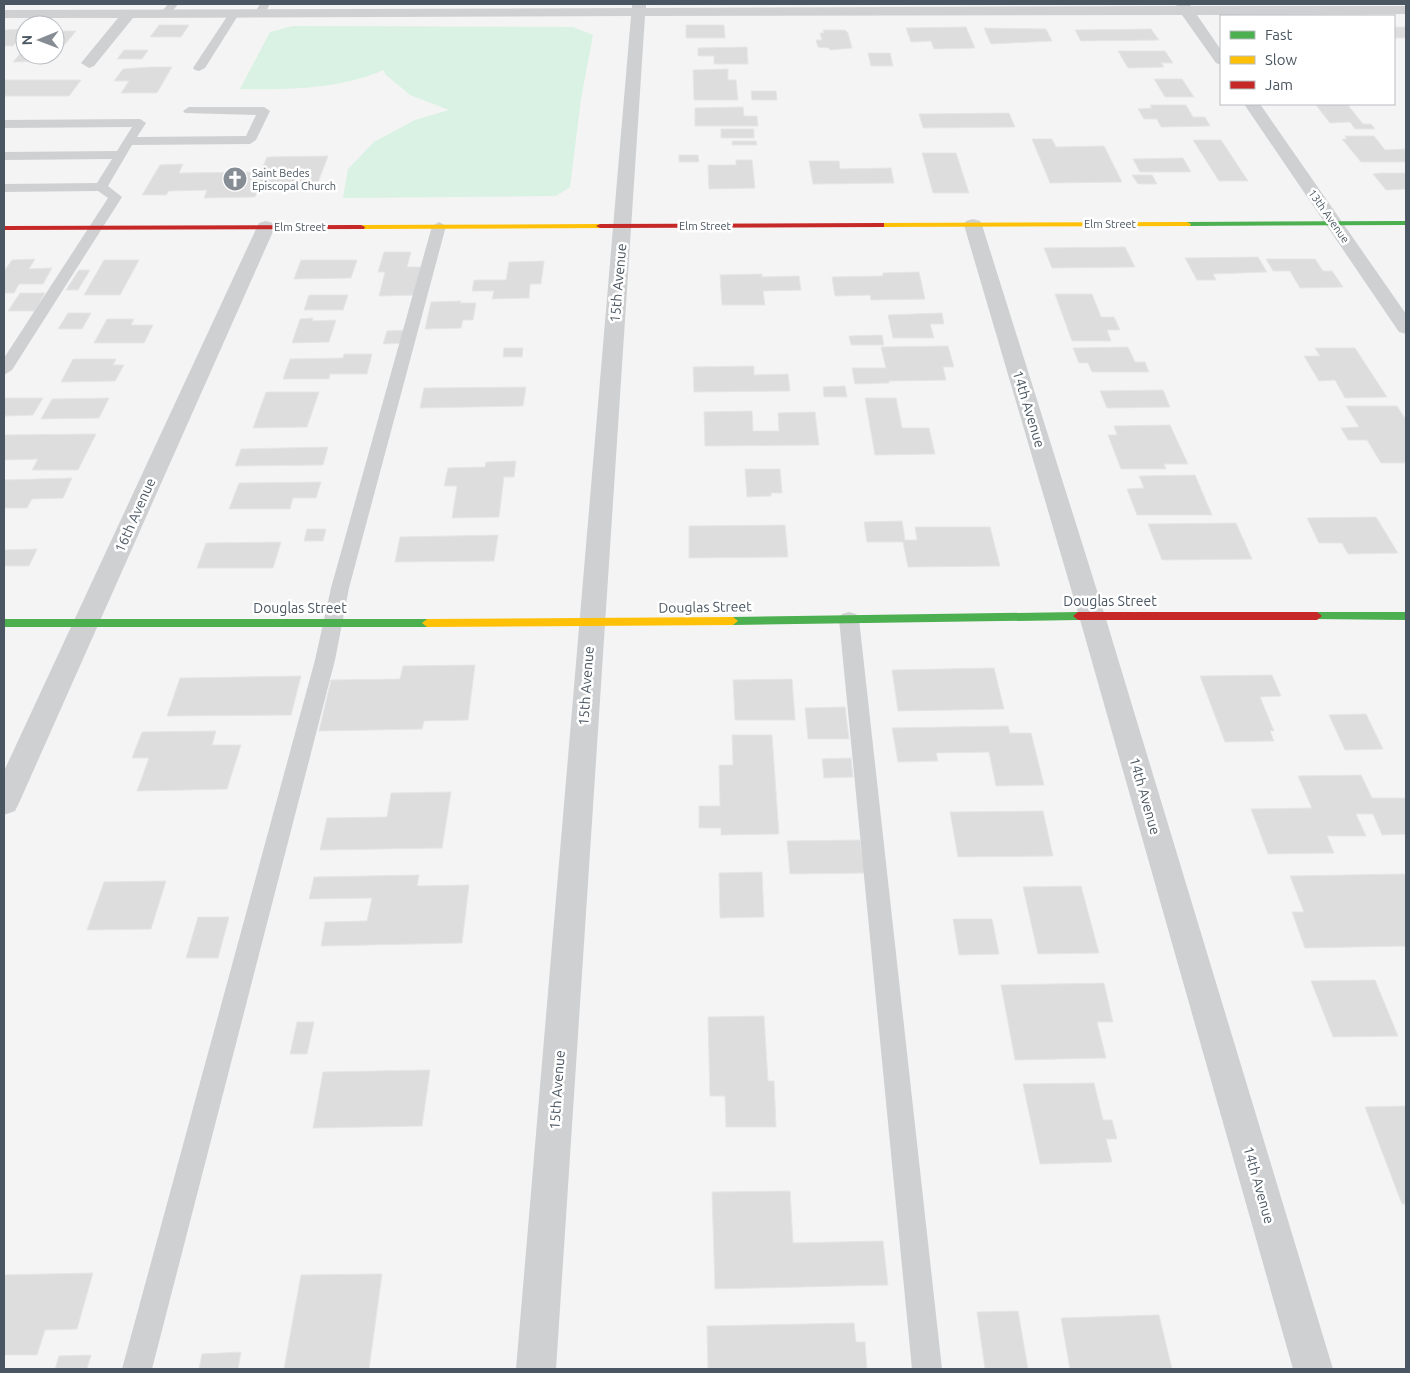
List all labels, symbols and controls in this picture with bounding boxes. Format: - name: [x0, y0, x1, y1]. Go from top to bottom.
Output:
- north arrow: [15, 15, 65, 65]
- legend: [1220, 15, 1395, 105]
- text: Fast: [1265, 26, 1293, 43]
- text: N: [19, 35, 35, 46]
- text: Slow: [1265, 51, 1298, 68]
- text: Jam: [1265, 76, 1293, 93]
- church icon: Saint Bedes Episcopal Church: [222, 166, 248, 192]
- place label: Saint Bedes Episcopal Church: [252, 167, 336, 192]
- street label: 13th Avenue: [1306, 187, 1352, 245]
- street label: Elm Street: [1084, 218, 1137, 230]
- street label: Elm Street: [679, 220, 732, 232]
- street label: Elm Street: [274, 221, 327, 233]
- street label: 15th Avenue: [607, 243, 629, 323]
- street label: 14th Avenue: [1010, 369, 1048, 449]
- street label: 16th Avenue: [111, 475, 159, 555]
- street label: Douglas Street: [1063, 593, 1157, 609]
- street label: Douglas Street: [658, 598, 752, 616]
- street label: Douglas Street: [253, 600, 347, 616]
- street label: 15th Avenue: [575, 646, 597, 726]
- street label: 14th Avenue: [1126, 756, 1164, 836]
- street label: 15th Avenue: [546, 1050, 568, 1130]
- street label: 14th Avenue: [1240, 1145, 1278, 1225]

